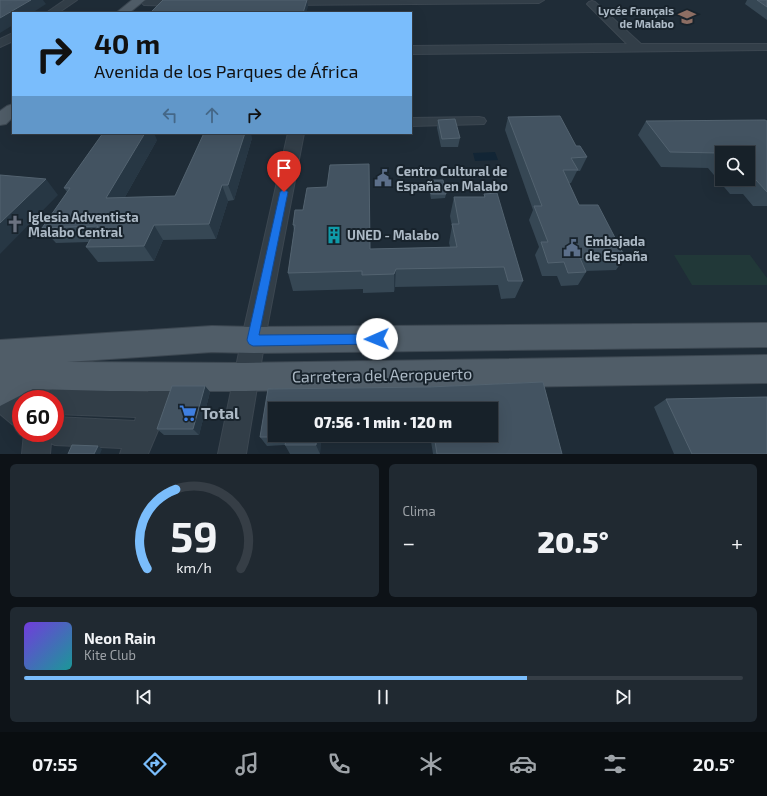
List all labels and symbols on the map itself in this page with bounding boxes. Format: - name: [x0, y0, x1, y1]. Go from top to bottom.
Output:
- place label: Lycée Français de Malabo: [598, 4, 675, 30]
- school or university icon: Lycée Français de Malabo: [677, 7, 697, 27]
- pin: [267, 151, 301, 192]
- place label: Centro Cultural de España en Malabo: [396, 163, 508, 194]
- public building icon: Centro Cultural de España en Malabo: [373, 168, 393, 188]
- place label: Iglesia Adventista Malabo Central: [28, 209, 139, 240]
- church icon: Iglesia Adventista Malabo Central: [5, 214, 25, 234]
- building icon: UNED - Malabo: [324, 225, 344, 245]
- place label: UNED - Malabo: [347, 227, 439, 243]
- place label: Embajada de España: [585, 233, 648, 264]
- public building icon: Embajada de España: [562, 238, 582, 258]
- position arrow: [356, 318, 398, 360]
- street label: Carretera del Aeropuerto: [292, 363, 472, 386]
- speed limit sign: 60: [12, 390, 64, 442]
- supermarket icon: Total: [178, 403, 198, 423]
- place label: Total: [201, 403, 240, 422]

